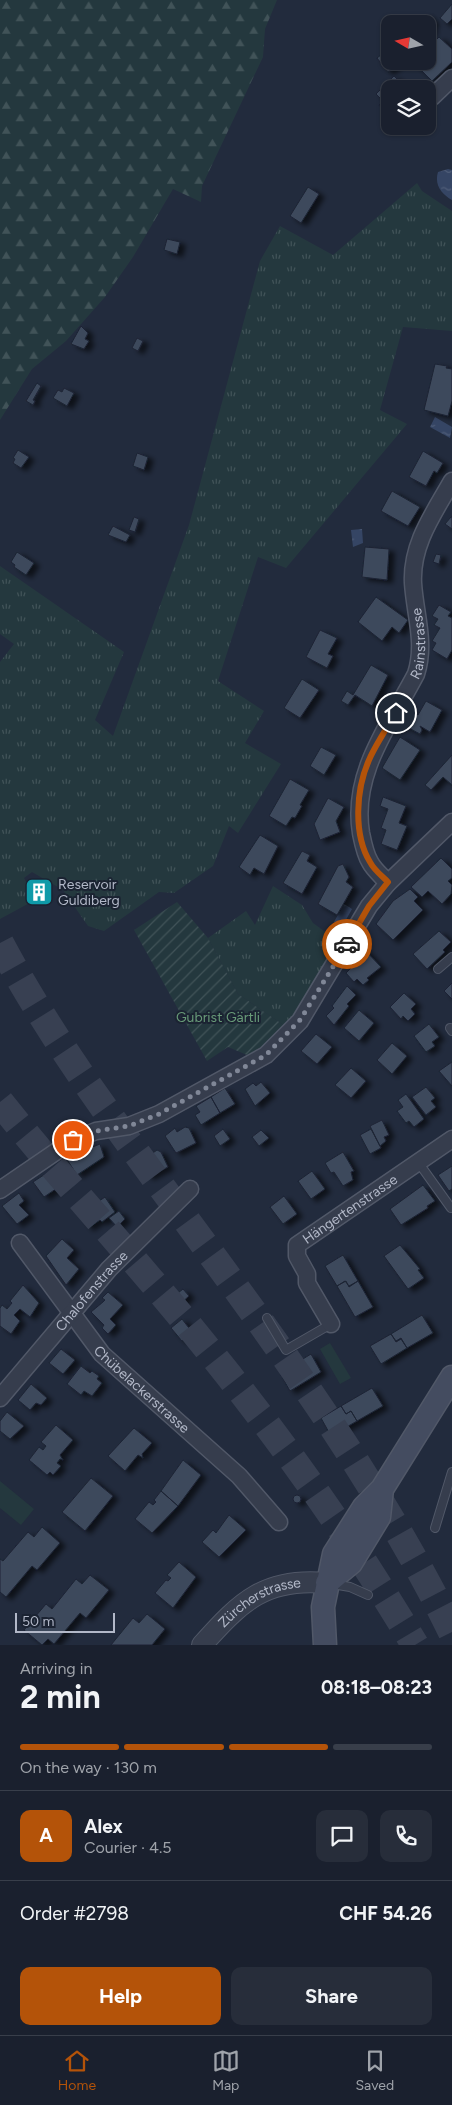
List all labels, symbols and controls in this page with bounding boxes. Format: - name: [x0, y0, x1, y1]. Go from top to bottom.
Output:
- north arrow: [381, 15, 436, 70]
- map controls: [381, 15, 436, 135]
- button: layers: [381, 80, 436, 135]
- street label: Rainstrasse: [407, 606, 429, 682]
- pin: [375, 692, 417, 734]
- icon: home: [382, 699, 410, 727]
- place label: Reservoir Guldiberg: [58, 876, 120, 909]
- building icon: Reservoir Guldiberg: [24, 877, 54, 907]
- courier: [322, 919, 372, 969]
- icon: car: [333, 930, 361, 958]
- park label: Gubrist Gärtli: [176, 1009, 260, 1026]
- pin: [52, 1119, 94, 1161]
- icon: bag: [59, 1126, 87, 1154]
- street label: Hängertenstrasse: [299, 1171, 401, 1248]
- street label: Chalofenstrasse: [52, 1247, 132, 1335]
- street label: Chübelackerstrasse: [90, 1342, 193, 1437]
- street label: Zürcherstrasse: [215, 1574, 302, 1631]
- scale bar: [15, 1610, 115, 1633]
- text: 50 m: [22, 1613, 54, 1630]
- text: Arriving in: [20, 1659, 92, 1678]
- text: 08:18–08:23: [321, 1676, 432, 1699]
- text: 2 min: [20, 1678, 101, 1716]
- text: On the way · 130 m: [20, 1758, 157, 1777]
- button: chat: [316, 1810, 368, 1862]
- button: phone: [380, 1810, 432, 1862]
- text: Alex: [84, 1815, 123, 1838]
- text: A: [39, 1824, 53, 1847]
- text: Courier · 4.5: [84, 1838, 171, 1857]
- text: Order #2798: [20, 1902, 129, 1925]
- text: CHF 54.26: [339, 1902, 432, 1925]
- button: Help: [20, 1967, 221, 2025]
- button: Share: [231, 1967, 432, 2025]
- tab: Home: [58, 2047, 96, 2094]
- tab: Map: [212, 2047, 240, 2094]
- tab: Saved: [356, 2047, 394, 2094]

